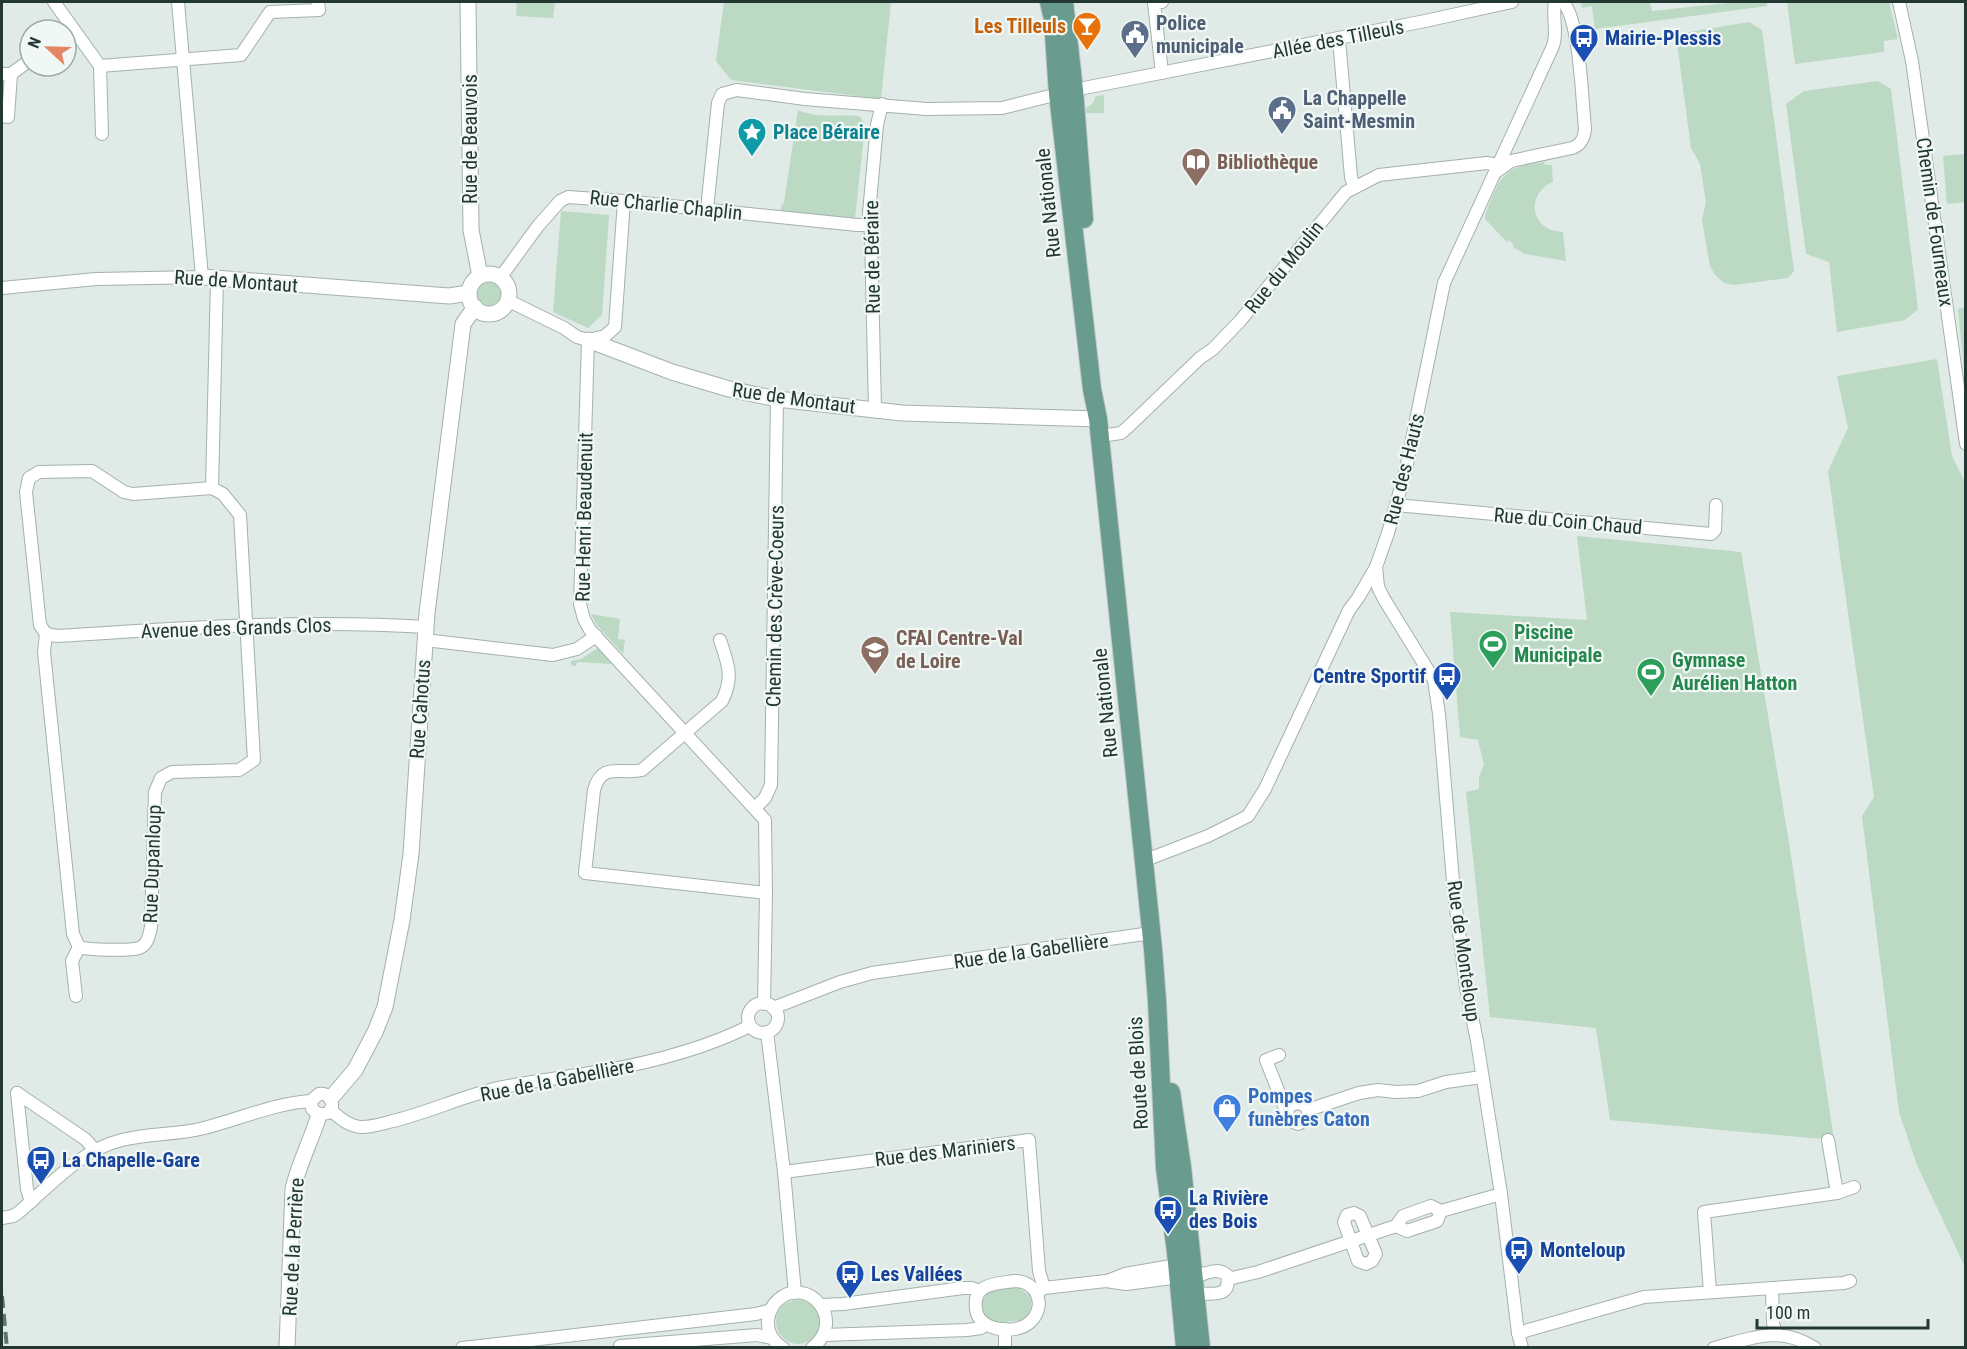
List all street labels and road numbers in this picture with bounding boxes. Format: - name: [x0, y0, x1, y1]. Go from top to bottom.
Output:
- street label: Allée des Tilleuls: [1270, 14, 1406, 64]
- street label: Rue de Beauvois: [458, 74, 482, 204]
- street label: Chemin de Fourneaux: [1911, 136, 1959, 308]
- street label: Rue Nationale: [1030, 147, 1066, 259]
- street label: Rue Charlie Chaplin: [588, 185, 744, 225]
- street label: Rue de Béraire: [859, 200, 885, 314]
- street label: Rue du Moulin: [1239, 216, 1329, 318]
- street label: Rue de Montaut: [173, 265, 299, 297]
- street label: Rue de Montaut: [731, 377, 857, 419]
- street label: Rue des Hauts: [1379, 411, 1429, 527]
- street label: Rue Henri Beaudenuit: [571, 432, 597, 602]
- street label: Rue du Coin Chaud: [1493, 503, 1643, 539]
- street label: Chemin des Crève-Coeurs: [761, 505, 789, 707]
- street label: Avenue des Grands Clos: [140, 613, 332, 643]
- street label: Rue Nationale: [1087, 647, 1123, 759]
- street label: Rue Cahotus: [405, 658, 435, 760]
- street label: Rue Dupanloup: [138, 804, 166, 924]
- street label: Rue de Monteloup: [1442, 879, 1486, 1023]
- street label: Rue de la Gabellière: [952, 928, 1110, 974]
- street label: Route de Blois: [1123, 1016, 1153, 1130]
- street label: Rue de la Gabellière: [478, 1053, 636, 1107]
- street label: Rue des Mariniers: [873, 1130, 1017, 1172]
- street label: Rue de la Perrière: [277, 1177, 309, 1317]

